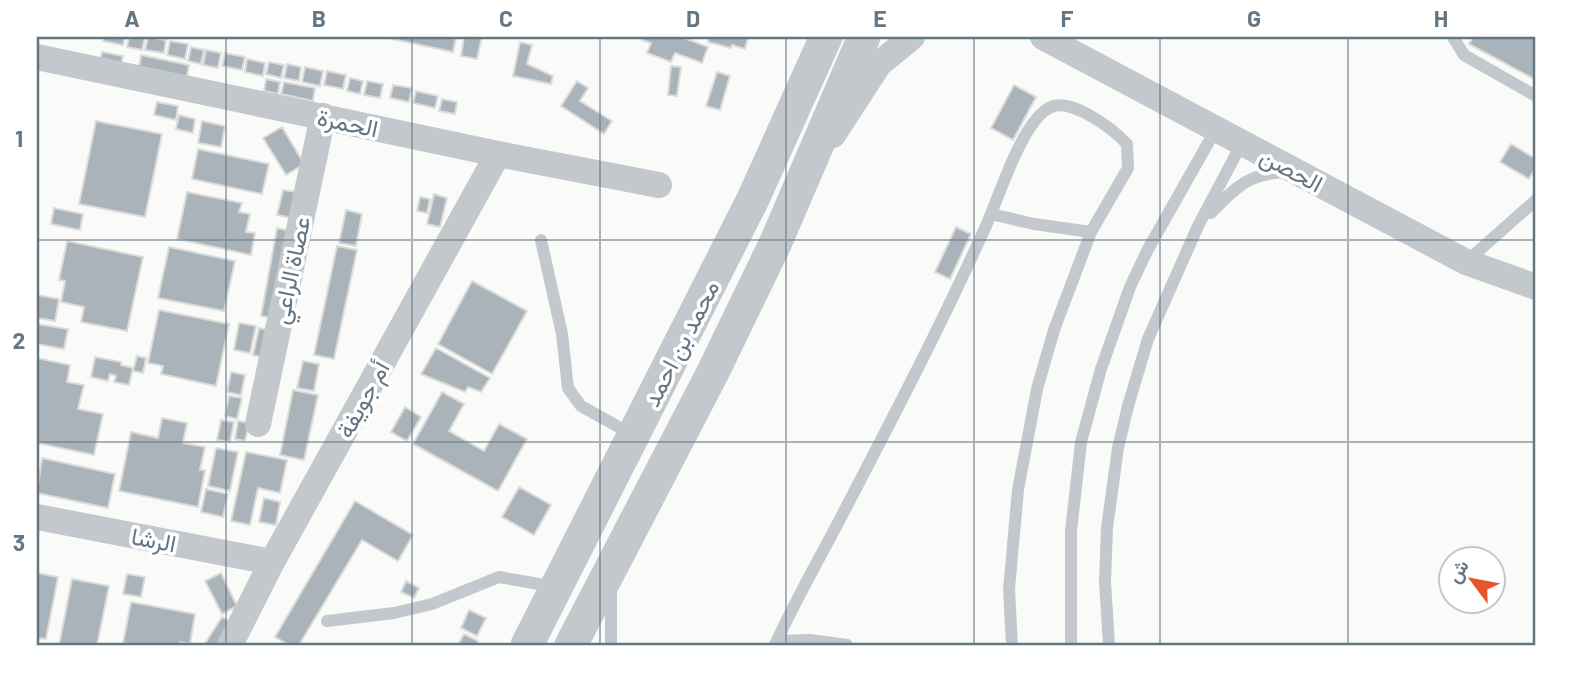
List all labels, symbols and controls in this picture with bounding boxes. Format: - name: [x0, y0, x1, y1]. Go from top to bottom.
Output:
- text: A: [124, 4, 140, 32]
- text: B: [312, 4, 326, 32]
- text: C: [499, 4, 513, 32]
- text: D: [686, 4, 700, 32]
- text: E: [873, 4, 887, 32]
- text: F: [1061, 4, 1074, 32]
- text: G: [1247, 4, 1261, 32]
- text: H: [1434, 4, 1448, 32]
- street label: الحمرة: [315, 101, 381, 144]
- text: 1: [15, 124, 23, 152]
- street label: الحصن: [1255, 141, 1328, 198]
- street label: عصاة الراعي: [264, 214, 321, 328]
- street label: محمد بن احمد: [636, 275, 725, 411]
- text: 2: [13, 326, 25, 354]
- street label: أم جويفة: [329, 355, 398, 444]
- street label: الرشا: [129, 520, 179, 559]
- text: 3: [13, 528, 25, 556]
- north arrow: [1436, 546, 1506, 616]
- text: ش: [1441, 555, 1474, 587]

